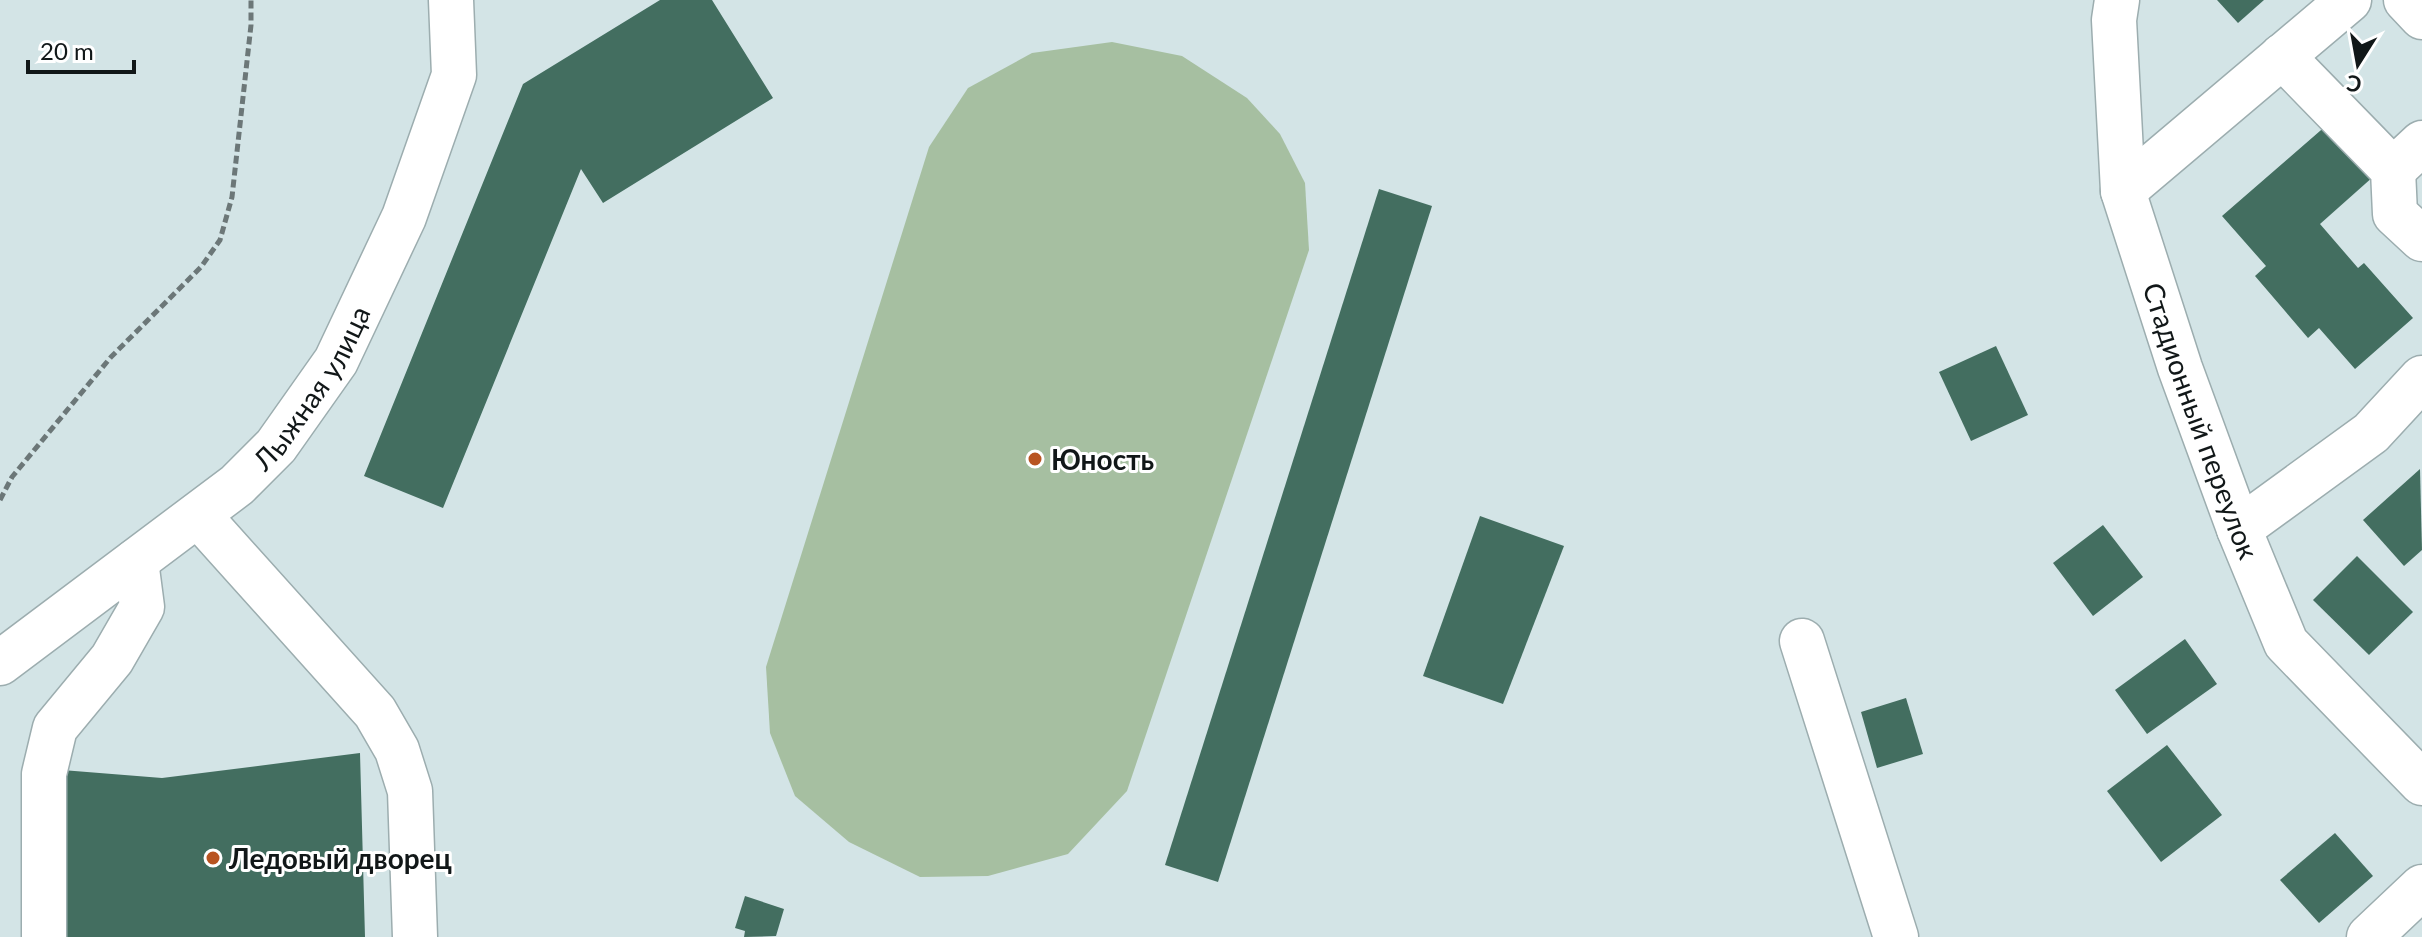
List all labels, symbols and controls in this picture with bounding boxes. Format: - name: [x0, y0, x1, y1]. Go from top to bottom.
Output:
- scale bar: [28, 24, 134, 74]
- north arrow: [2318, 24, 2398, 104]
- text: 20 m: [40, 36, 94, 65]
- text: С: [2344, 69, 2364, 99]
- street label: Стадионный переулок: [2137, 278, 2267, 564]
- street label: Лыжная улица: [245, 300, 377, 477]
- place label: Юность: [1051, 442, 1154, 476]
- marker: Юность: [1026, 450, 1044, 468]
- place label: Ледовый дворец: [228, 841, 452, 875]
- marker: Ледовый дворец: [204, 849, 222, 867]

